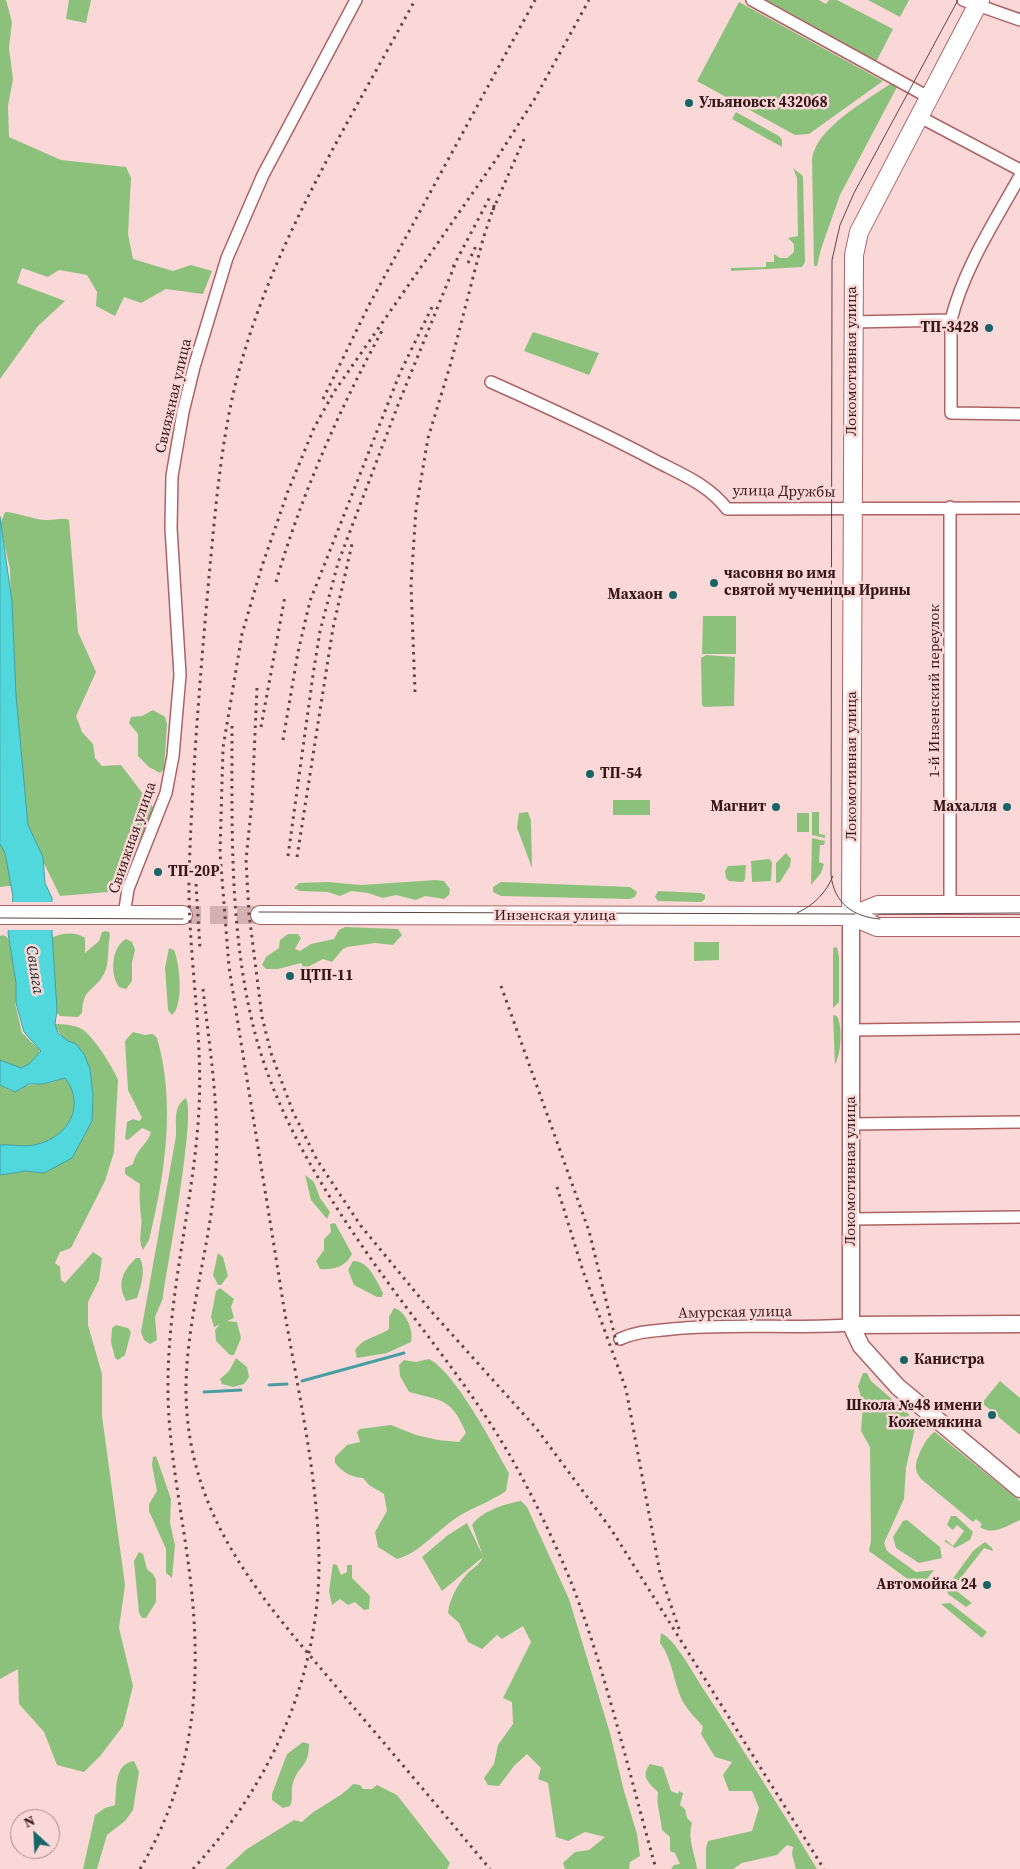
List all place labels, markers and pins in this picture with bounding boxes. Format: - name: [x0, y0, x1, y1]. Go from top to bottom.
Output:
- place label: Ульяновск 432068: [699, 94, 828, 112]
- marker: Ульяновск 432068: [683, 97, 695, 109]
- place label: ТП-3428: [921, 319, 979, 337]
- marker: ТП-3428: [983, 322, 995, 334]
- place label: часовня во имя святой мученицы Ирины: [724, 565, 911, 600]
- marker: часовня во имя святой мученицы Ирины: [708, 577, 720, 589]
- place label: Махаон: [608, 586, 663, 604]
- marker: Махаон: [667, 589, 679, 601]
- place label: ТП-54: [600, 765, 642, 783]
- marker: ТП-54: [584, 768, 596, 780]
- place label: Магнит: [710, 798, 766, 816]
- place label: Махалля: [933, 798, 997, 816]
- marker: Магнит: [770, 801, 782, 813]
- marker: Махалля: [1001, 801, 1013, 813]
- place label: ТП-20Р: [168, 863, 219, 881]
- marker: ТП-20Р: [152, 866, 164, 878]
- place label: ЦТП-11: [300, 967, 353, 985]
- marker: ЦТП-11: [284, 970, 296, 982]
- place label: Канистра: [914, 1351, 985, 1369]
- marker: Канистра: [898, 1354, 910, 1366]
- place label: Школа №48 имени Кожемякина: [846, 1397, 982, 1432]
- marker: Школа №48 имени Кожемякина: [986, 1409, 998, 1421]
- place label: Автомойка 24: [876, 1576, 977, 1594]
- marker: Автомойка 24: [981, 1579, 993, 1591]

